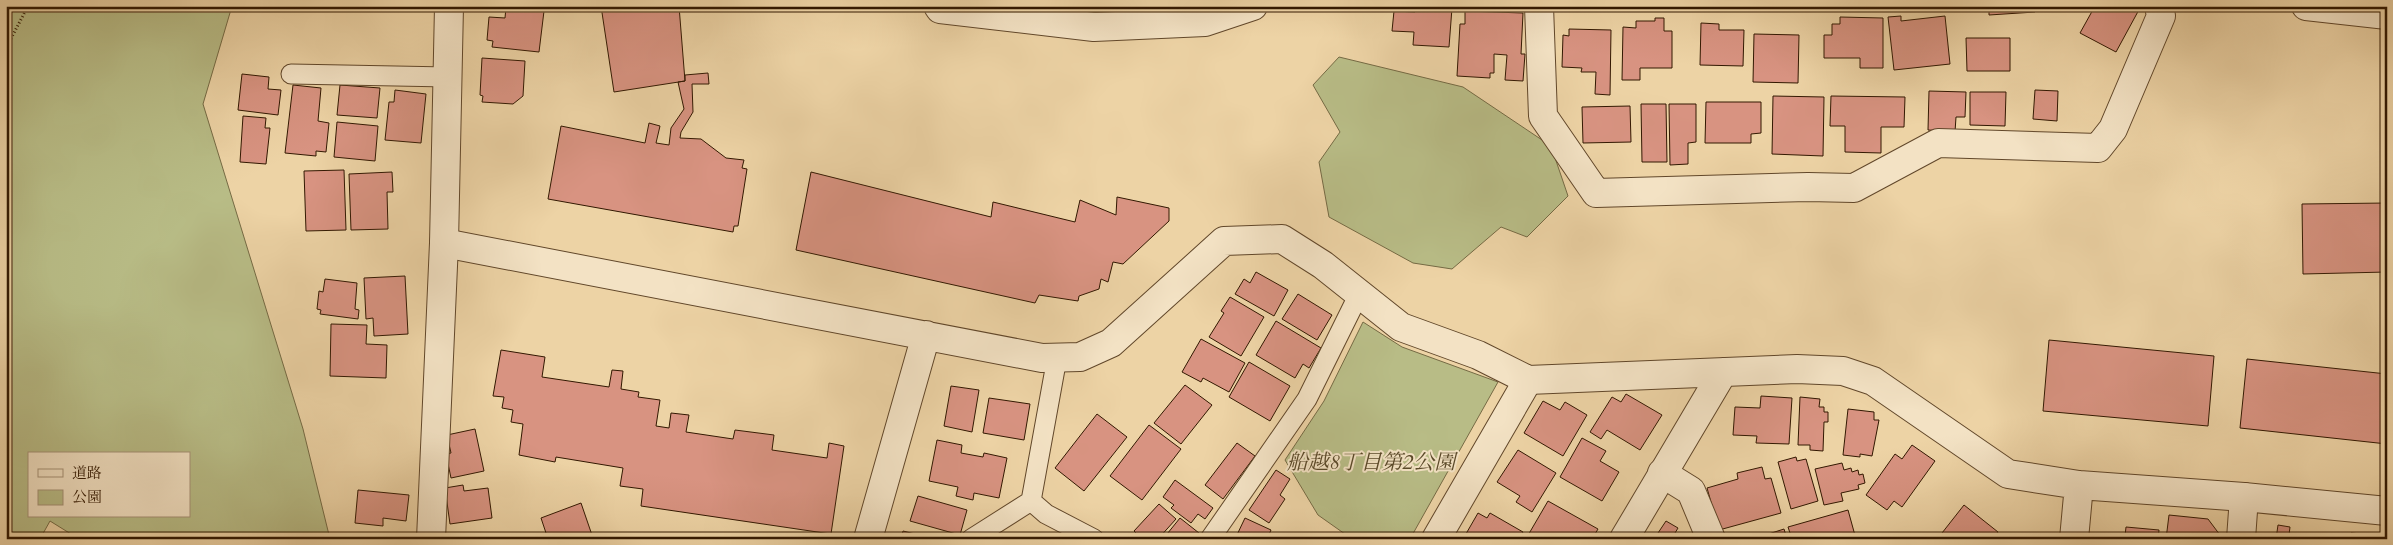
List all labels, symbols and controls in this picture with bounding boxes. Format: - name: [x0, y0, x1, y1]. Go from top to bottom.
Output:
- park label: 船越8丁目第2公園: [1287, 448, 1458, 477]
- legend: [28, 452, 190, 518]
- text: 道路: [72, 463, 102, 483]
- text: 公園: [72, 487, 102, 507]

